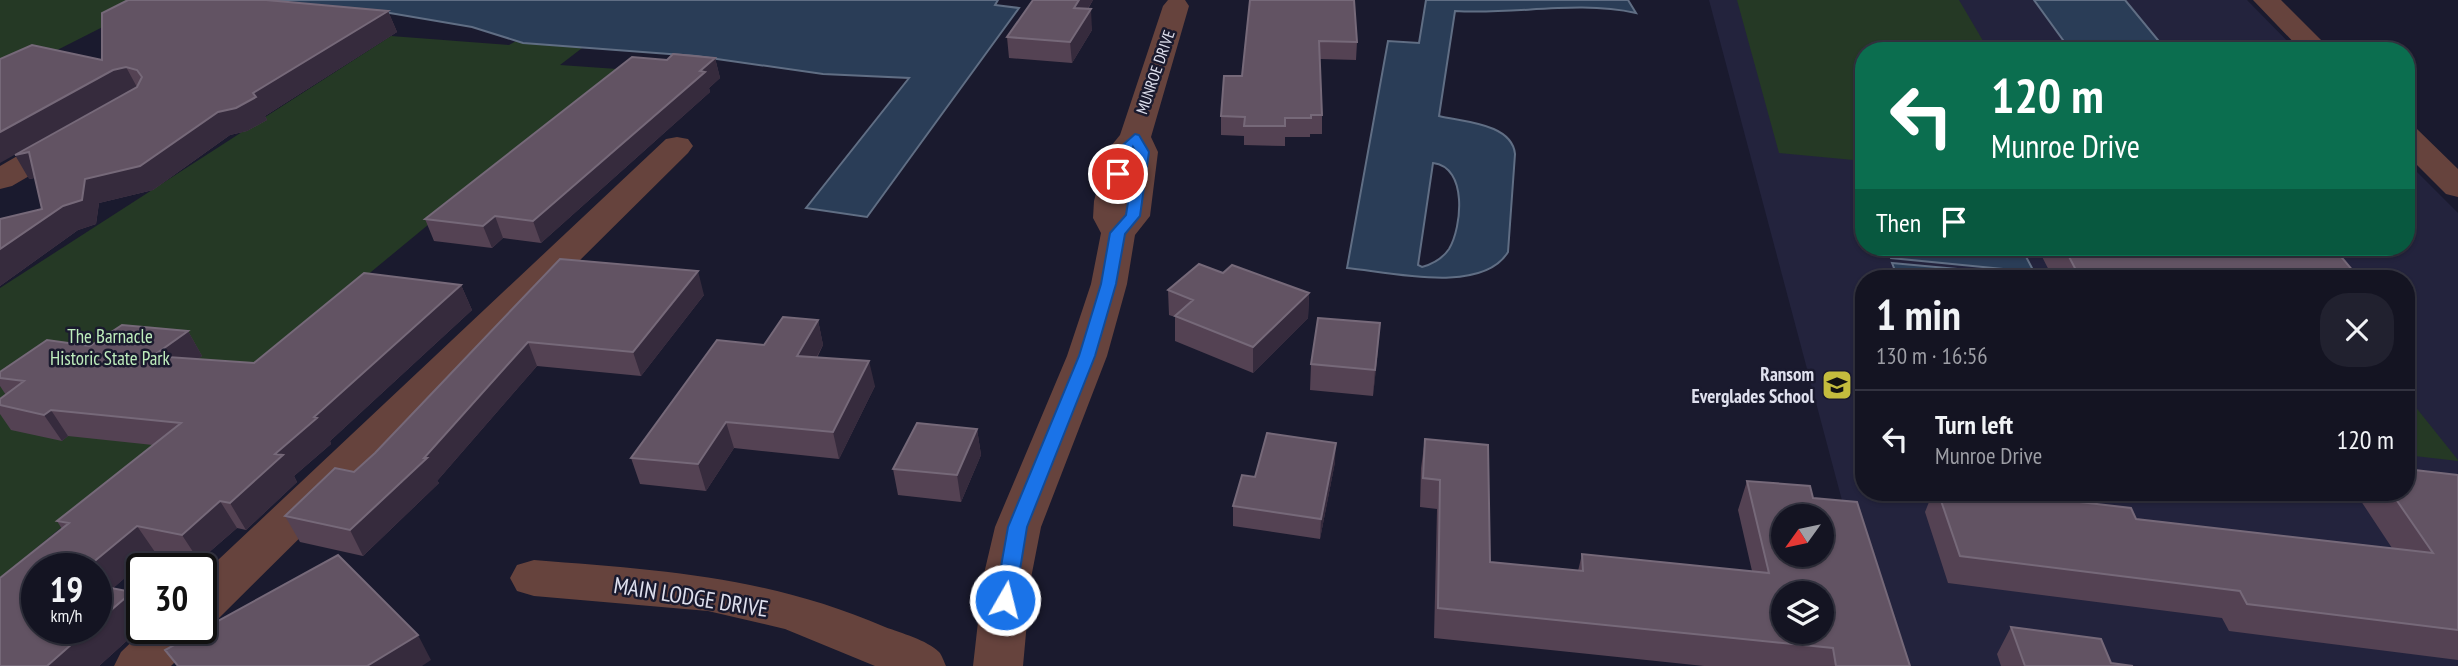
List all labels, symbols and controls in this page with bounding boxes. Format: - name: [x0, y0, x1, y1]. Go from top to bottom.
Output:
- street label: MUNROE DRIVE: [1131, 27, 1179, 117]
- text: 120 m: [1991, 63, 2104, 127]
- icon: left: [1876, 70, 1967, 161]
- text: Munroe Drive: [1991, 125, 2140, 167]
- pin: [1088, 144, 1148, 204]
- icon: arrive: [1099, 155, 1137, 193]
- icon: arrive: [1935, 203, 1973, 241]
- text: Then: [1876, 206, 1921, 239]
- text: 1 min: [1876, 287, 1961, 342]
- button: close: [2320, 293, 2394, 367]
- park label: The Barnacle Historic State Park: [50, 324, 171, 370]
- text: 130 m · 16:56: [1876, 341, 1988, 370]
- place label: Ransom Everglades School: [1692, 362, 1814, 408]
- school or university icon: Ransom Everglades School: [1820, 368, 1854, 402]
- text: Turn left: [1935, 408, 2013, 441]
- icon: left: [1876, 420, 1914, 458]
- text: 120 m: [2336, 423, 2394, 456]
- text: Munroe Drive: [1935, 441, 2042, 470]
- north arrow: [1771, 504, 1834, 567]
- map controls: [1771, 504, 1834, 644]
- speed limit sign: 30: [126, 553, 217, 644]
- position arrow: [968, 563, 1042, 637]
- text: 19: [50, 566, 83, 612]
- street label: MAIN LODGE DRIVE: [612, 570, 770, 623]
- button: layers: [1771, 581, 1834, 644]
- text: km/h: [51, 604, 82, 627]

